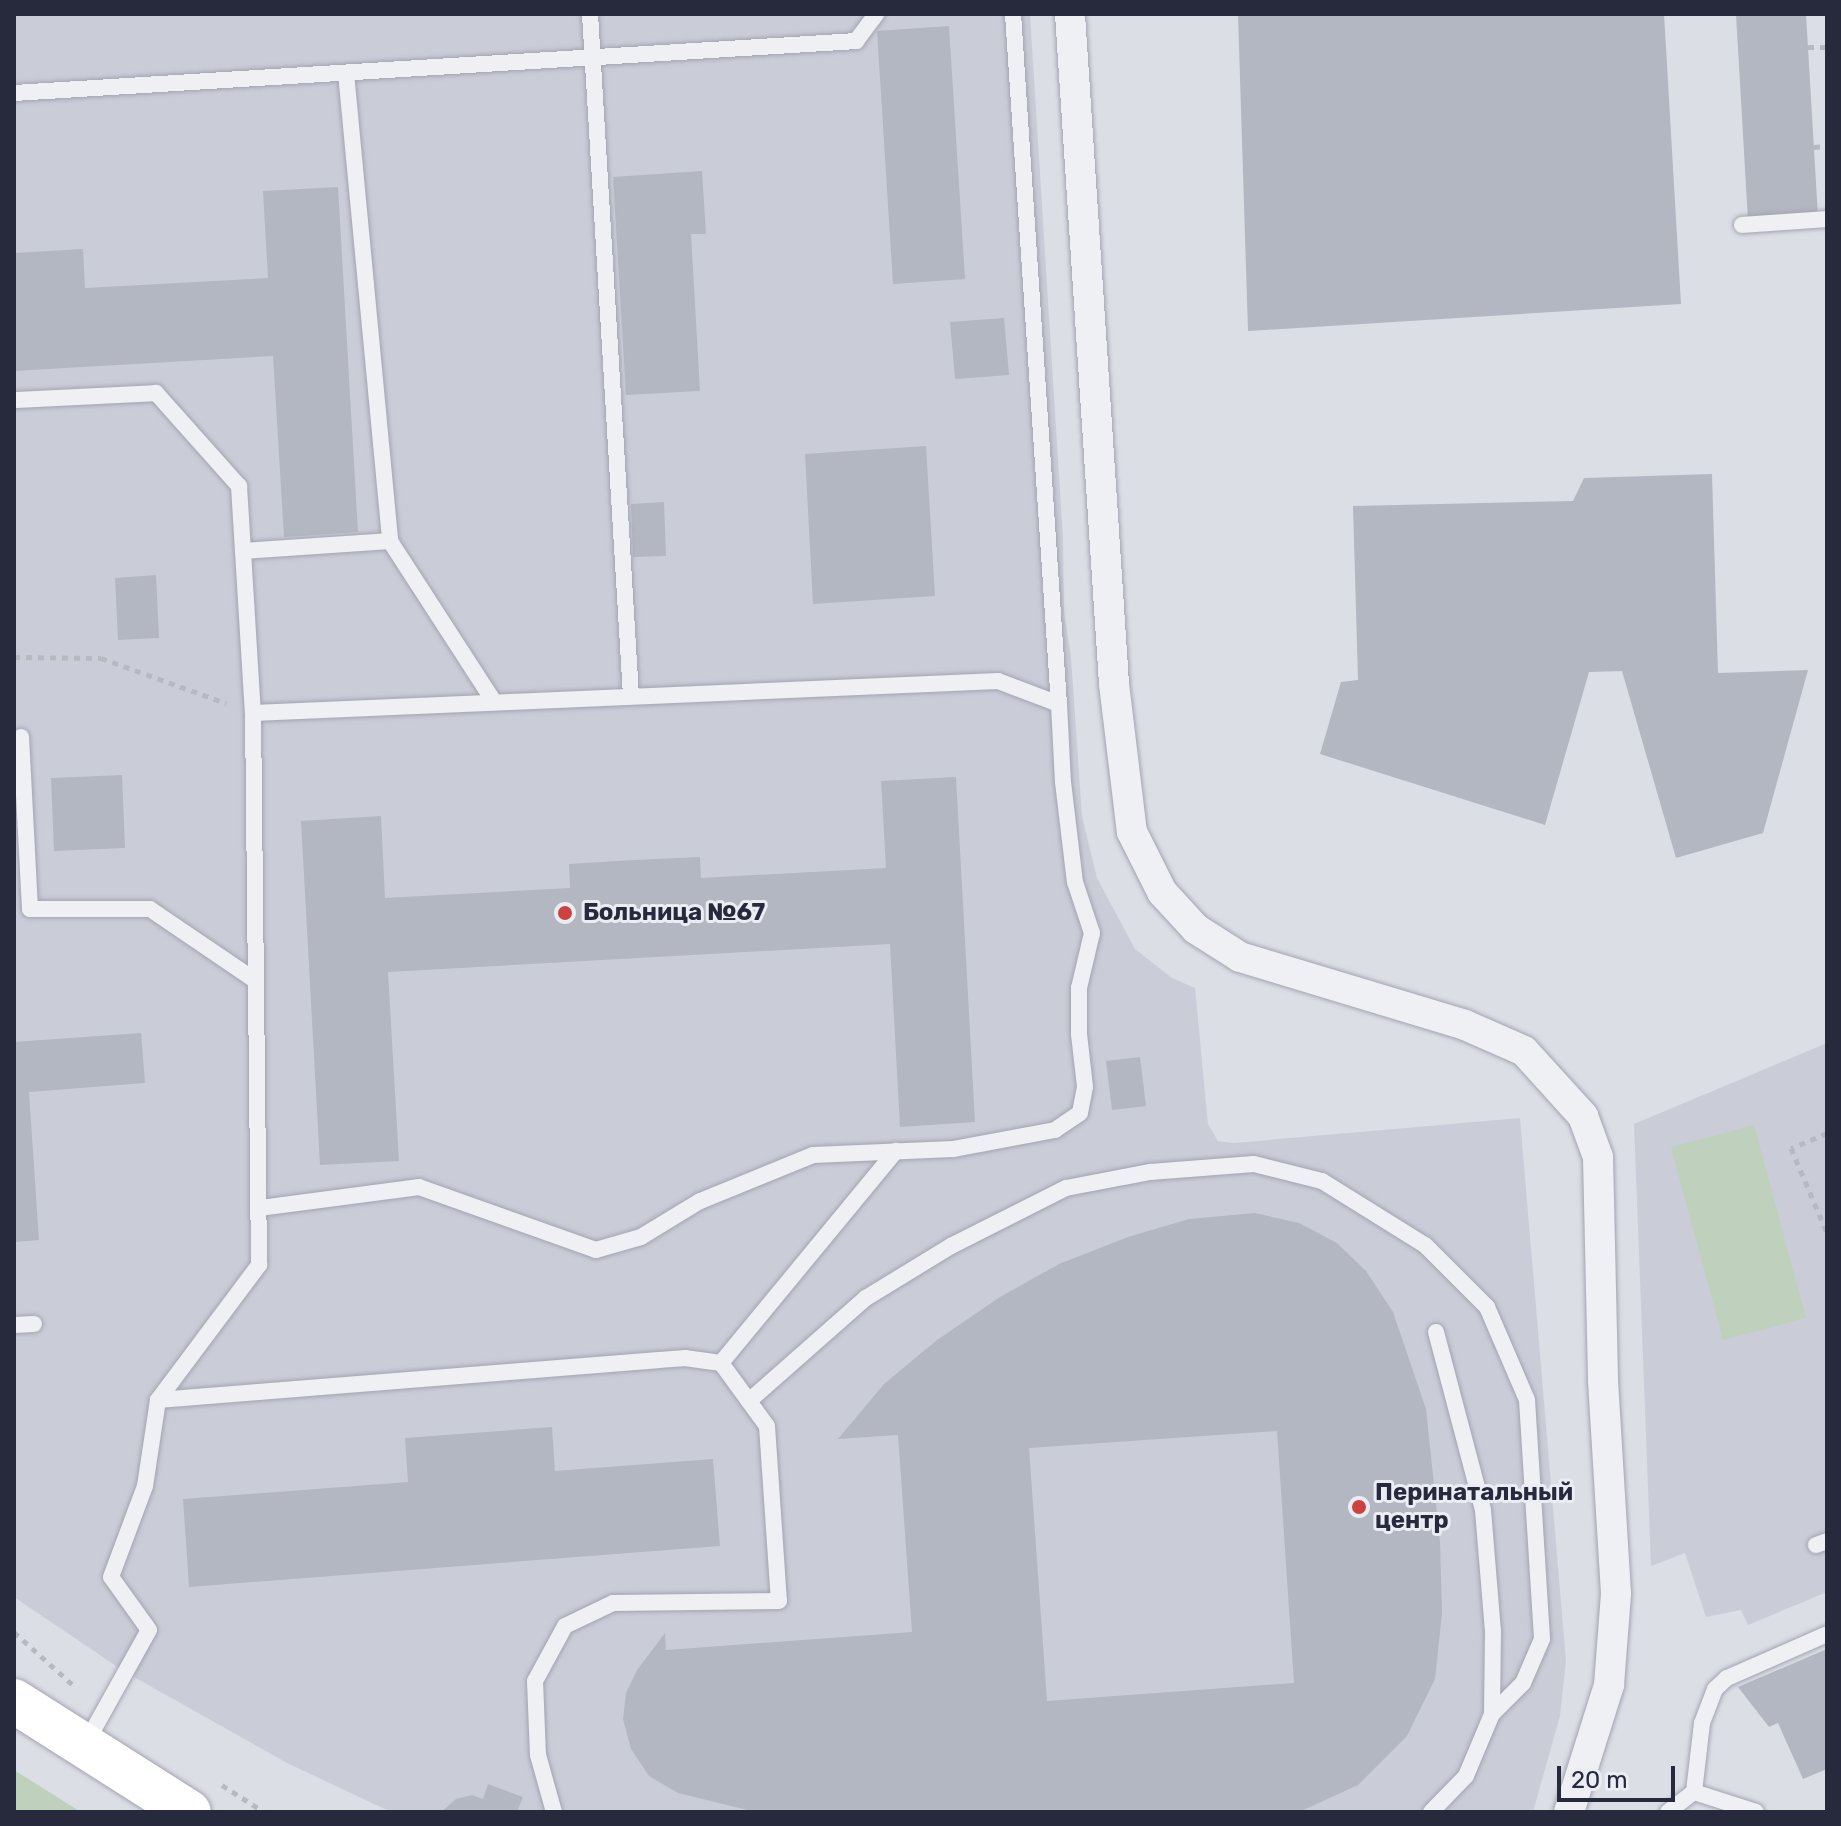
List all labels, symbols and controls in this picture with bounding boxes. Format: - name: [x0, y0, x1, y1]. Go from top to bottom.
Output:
- place label: Больница №67: [583, 899, 765, 927]
- marker: Больница №67: [554, 902, 576, 924]
- place label: Перинатальный центр: [1375, 1479, 1573, 1535]
- marker: Перинатальный центр: [1350, 1498, 1368, 1516]
- scale bar: [1561, 1750, 1679, 1800]
- text: 20 m: [1571, 1766, 1628, 1794]

